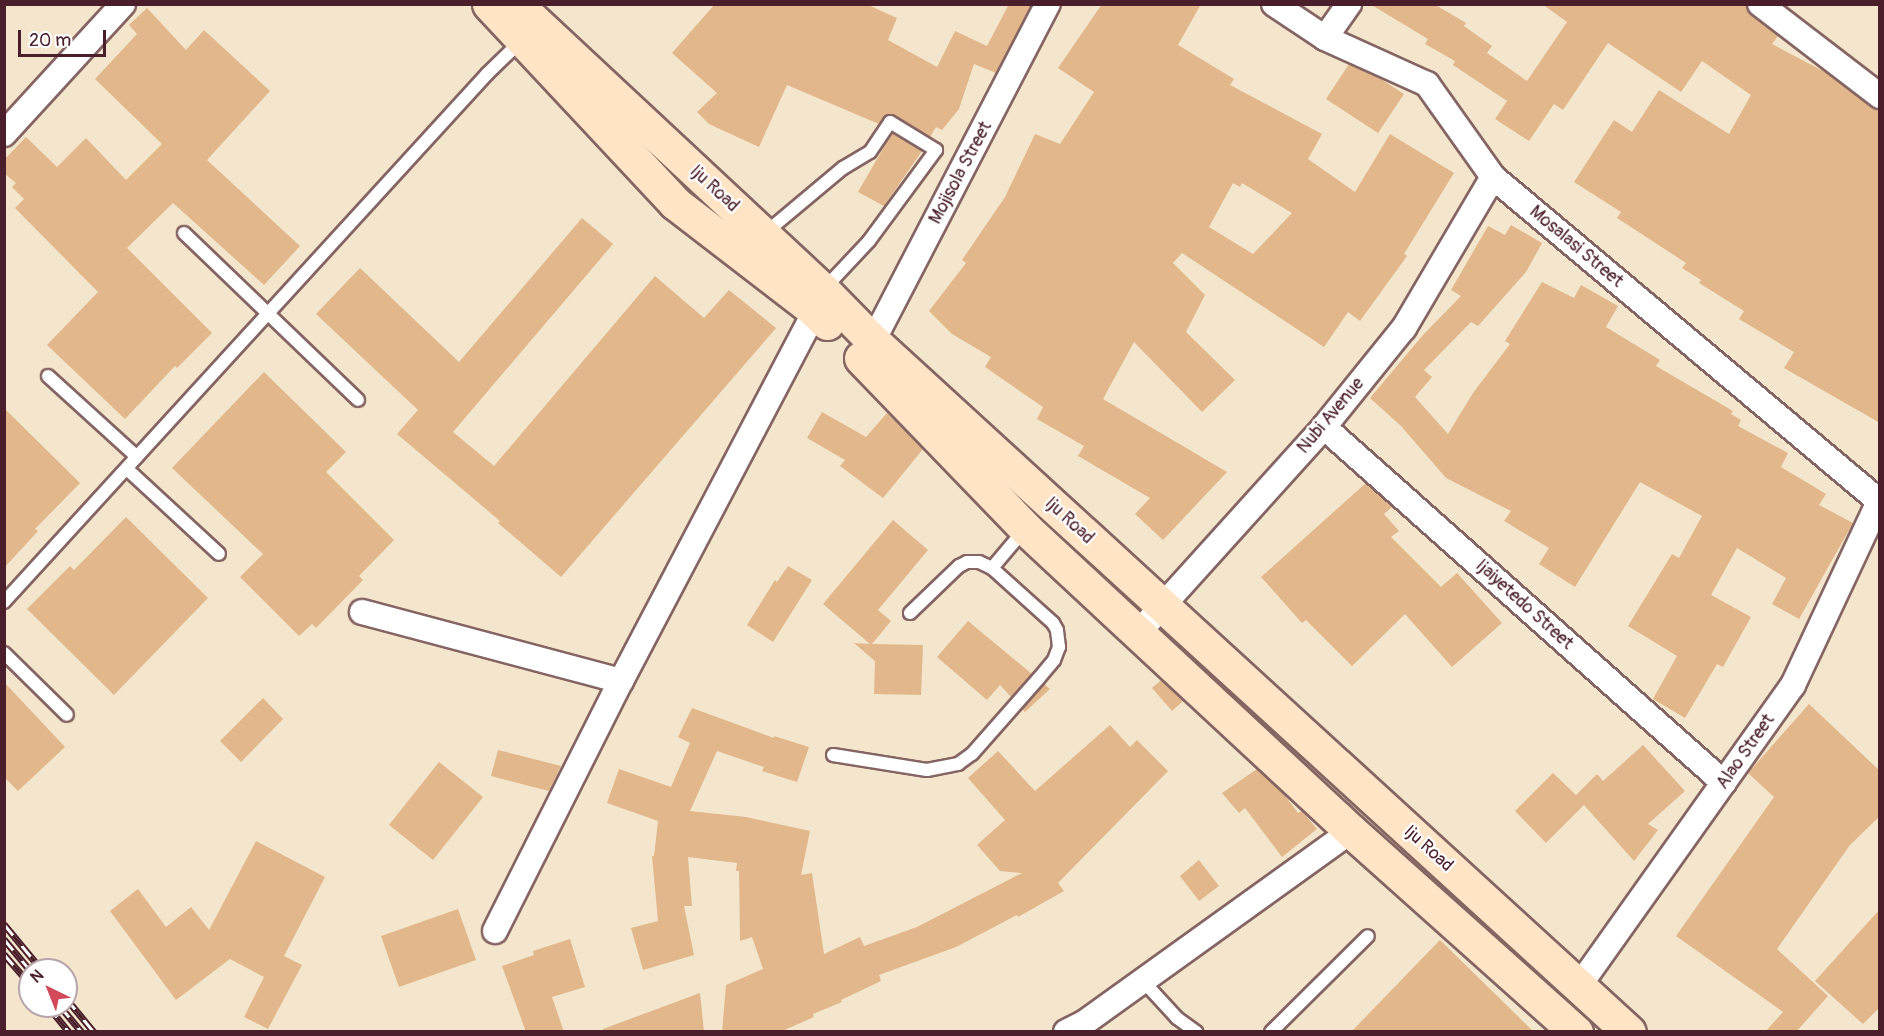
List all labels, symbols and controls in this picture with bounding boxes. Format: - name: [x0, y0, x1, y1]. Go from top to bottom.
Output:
- scale bar: [21, 18, 110, 56]
- text: 20 m: [29, 29, 71, 52]
- street label: Mojisola Street: [925, 118, 997, 228]
- street label: Iju Road: [685, 161, 743, 217]
- street label: Mosalasi Street: [1525, 202, 1627, 292]
- street label: Nubi Avenue: [1293, 374, 1369, 458]
- street label: Iju Road: [1040, 493, 1098, 549]
- street label: Ijaiyetedo Street: [1471, 555, 1577, 655]
- street label: Alao Street: [1712, 710, 1780, 794]
- street label: Iju Road: [1399, 821, 1457, 877]
- north arrow: [18, 958, 78, 1018]
- text: N: [26, 965, 48, 987]

